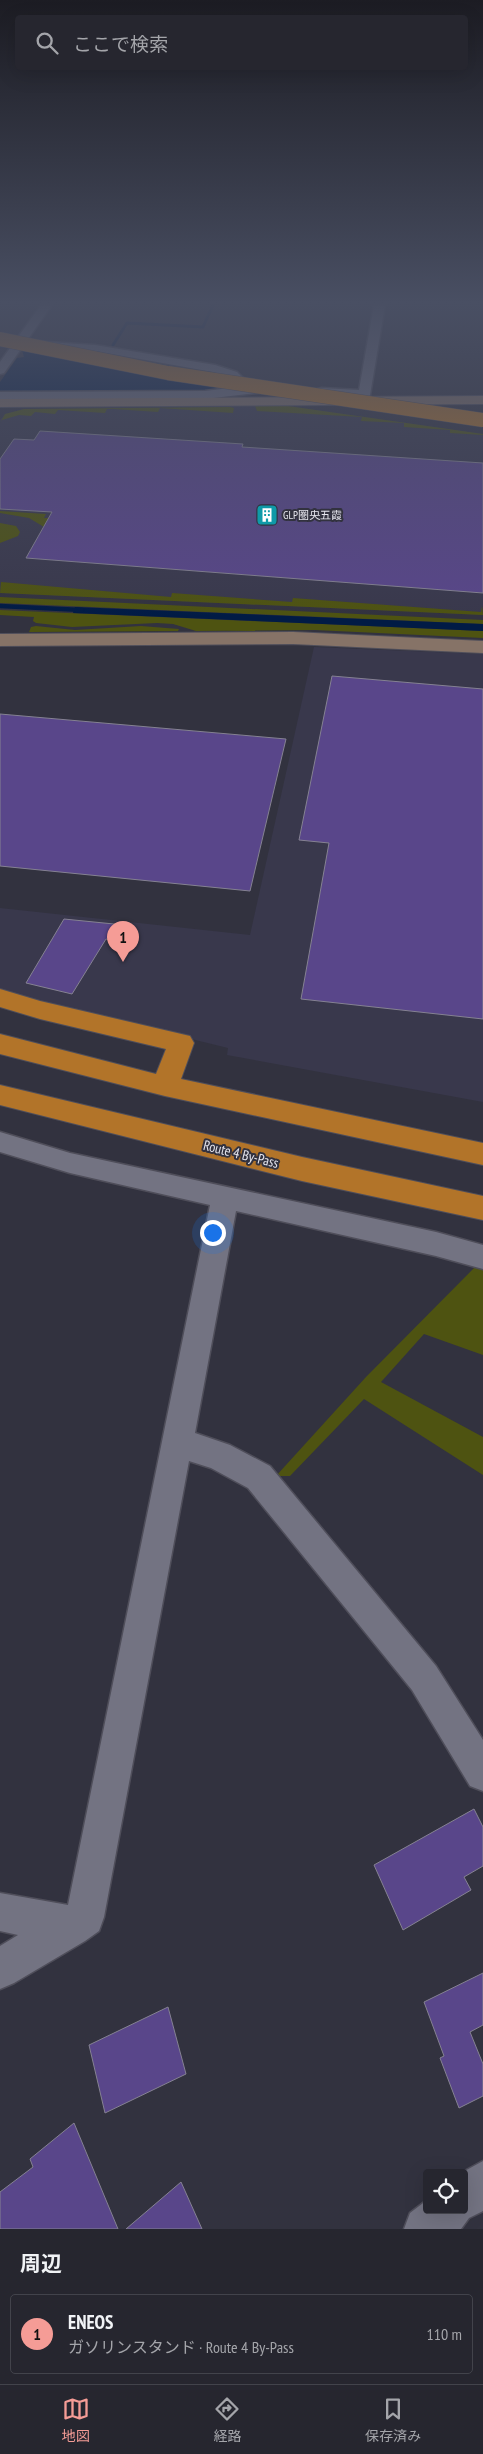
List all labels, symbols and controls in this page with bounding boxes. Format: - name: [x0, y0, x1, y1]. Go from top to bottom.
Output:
- search box: [15, 15, 468, 70]
- icon: search: [33, 29, 61, 57]
- text: ここで検索: [73, 32, 168, 56]
- building icon: GLP圏央五霞: [255, 503, 279, 527]
- place label: GLP圏央五霞: [283, 508, 342, 522]
- pin: 1: [107, 921, 139, 962]
- street label: Route 4 By-Pass: [201, 1136, 281, 1172]
- your location: [200, 1220, 226, 1246]
- map controls: [423, 2169, 468, 2214]
- button: locate: [423, 2169, 468, 2214]
- text: 周辺: [20, 2250, 62, 2277]
- text: ENEOS: [68, 2310, 113, 2334]
- text: 1: [33, 2324, 41, 2344]
- text: 110 m: [427, 2324, 462, 2344]
- text: ガソリンスタンド · Route 4 By-Pass: [68, 2337, 294, 2357]
- tab: 地図: [62, 2395, 90, 2445]
- tab: 経路: [213, 2395, 241, 2445]
- tab: 保存済み: [365, 2395, 421, 2445]

